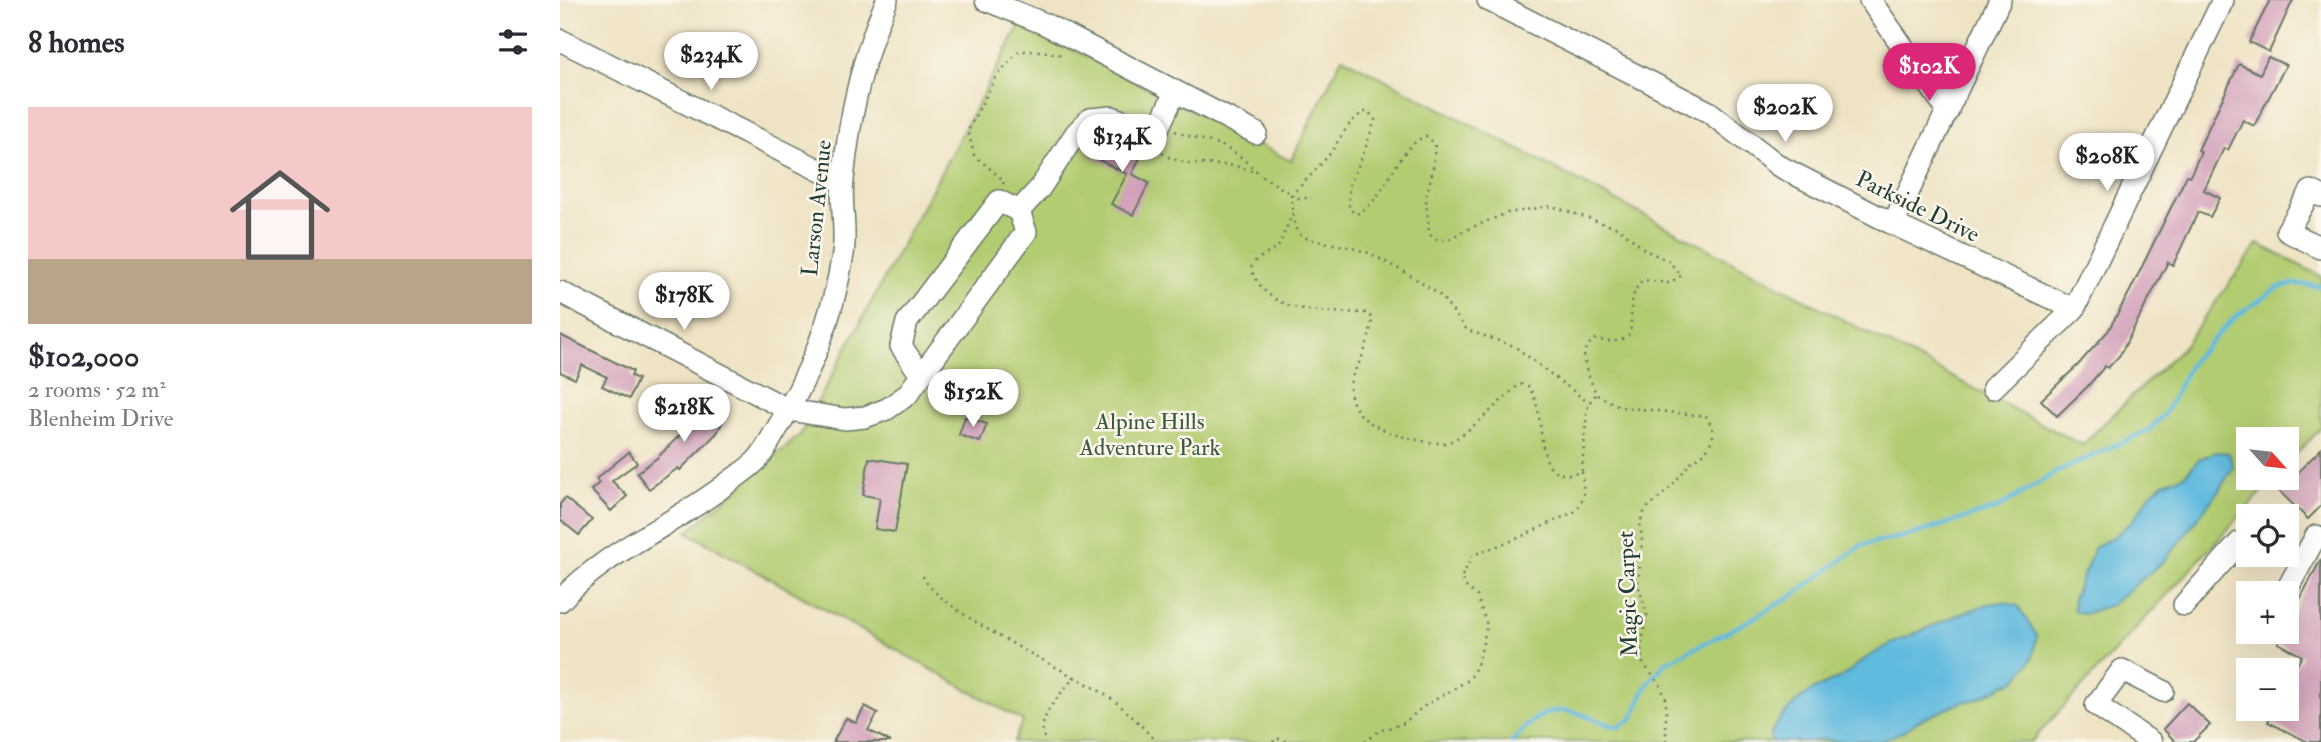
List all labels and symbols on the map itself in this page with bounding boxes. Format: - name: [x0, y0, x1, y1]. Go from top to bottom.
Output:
- pin: $234K: [662, 32, 760, 92]
- pin: $102K: [1880, 43, 1978, 103]
- pin: $202K: [1736, 85, 1834, 144]
- pin: $134K: [1073, 114, 1171, 174]
- pin: $208K: [2058, 134, 2156, 193]
- street label: Larson Avenue: [795, 138, 838, 278]
- street label: Parkside Drive: [1851, 164, 1985, 249]
- pin: $178K: [635, 272, 733, 332]
- pin: $152K: [924, 370, 1022, 429]
- pin: $218K: [635, 384, 733, 444]
- park label: Alpine Hills Adventure Park: [1078, 407, 1221, 462]
- north arrow: [2236, 427, 2300, 490]
- street label: Magic Carpet: [1611, 530, 1645, 658]

